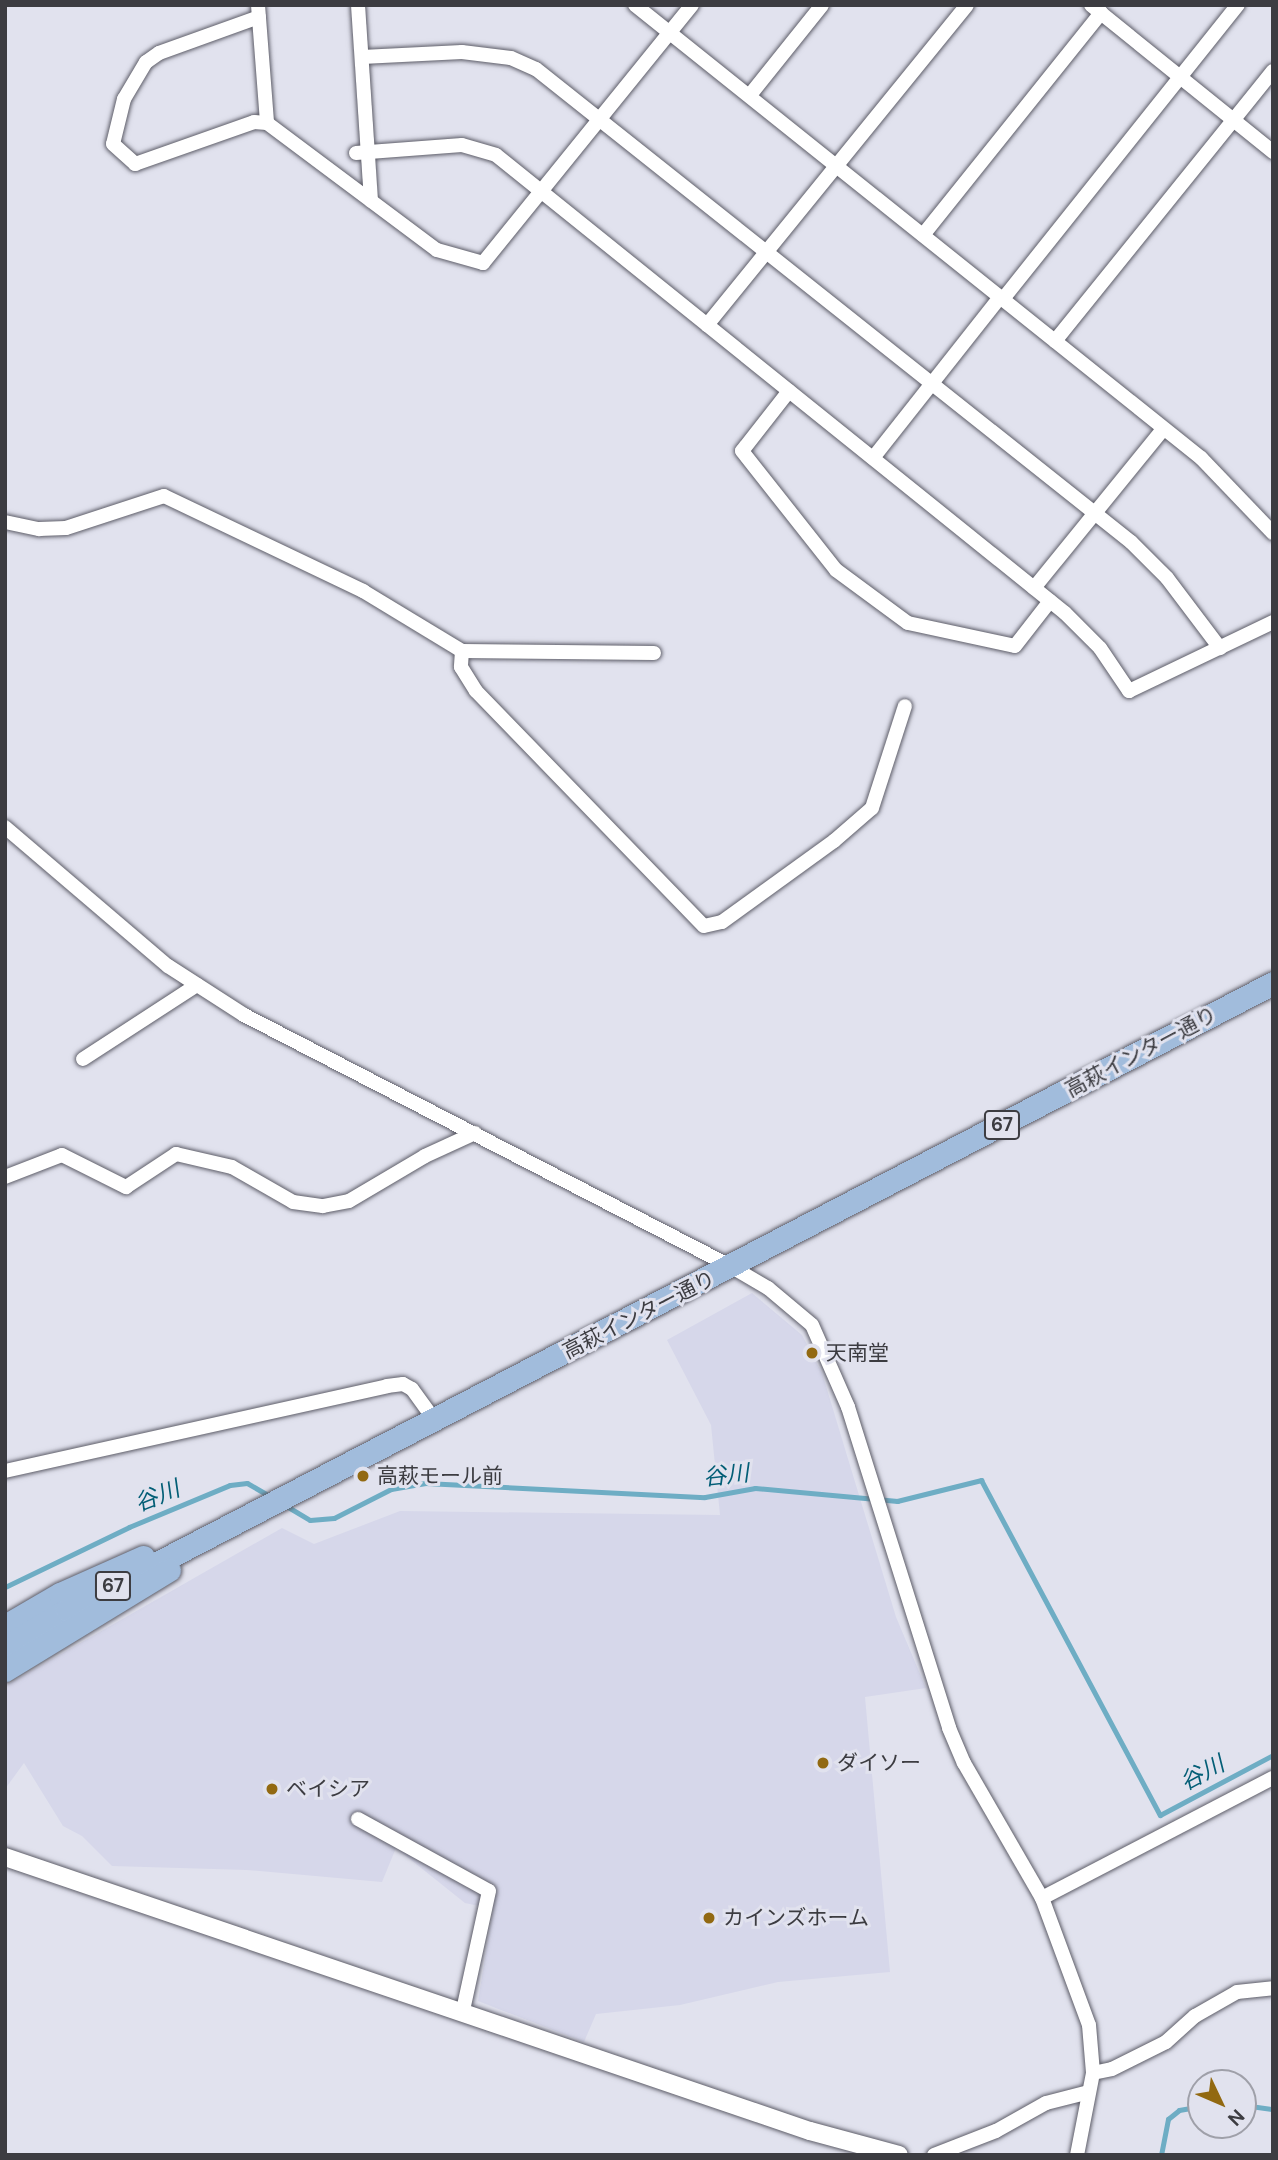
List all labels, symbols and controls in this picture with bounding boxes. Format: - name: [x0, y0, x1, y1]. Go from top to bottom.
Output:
- street label: 高萩インター通り: [1061, 1001, 1221, 1103]
- road number: 67: [983, 1110, 1021, 1140]
- street label: 高萩インター通り: [558, 1266, 720, 1364]
- place label: 天南堂: [826, 1340, 889, 1366]
- marker: 天南堂: [804, 1345, 820, 1361]
- water label: 谷川: [702, 1459, 750, 1491]
- place label: 高萩モール前: [377, 1463, 503, 1489]
- marker: 高萩モール前: [355, 1468, 371, 1484]
- water label: 谷川: [131, 1475, 183, 1517]
- road number: 67: [94, 1570, 132, 1602]
- place label: ダイソー: [837, 1750, 921, 1776]
- water label: 谷川: [1175, 1750, 1229, 1796]
- marker: ダイソー: [815, 1755, 831, 1771]
- place label: ベイシア: [286, 1776, 370, 1802]
- marker: ベイシア: [264, 1781, 280, 1797]
- place label: カインズホーム: [723, 1905, 870, 1931]
- marker: カインズホーム: [701, 1910, 717, 1926]
- north arrow: [1187, 2069, 1257, 2139]
- text: N: [1222, 2104, 1250, 2131]

